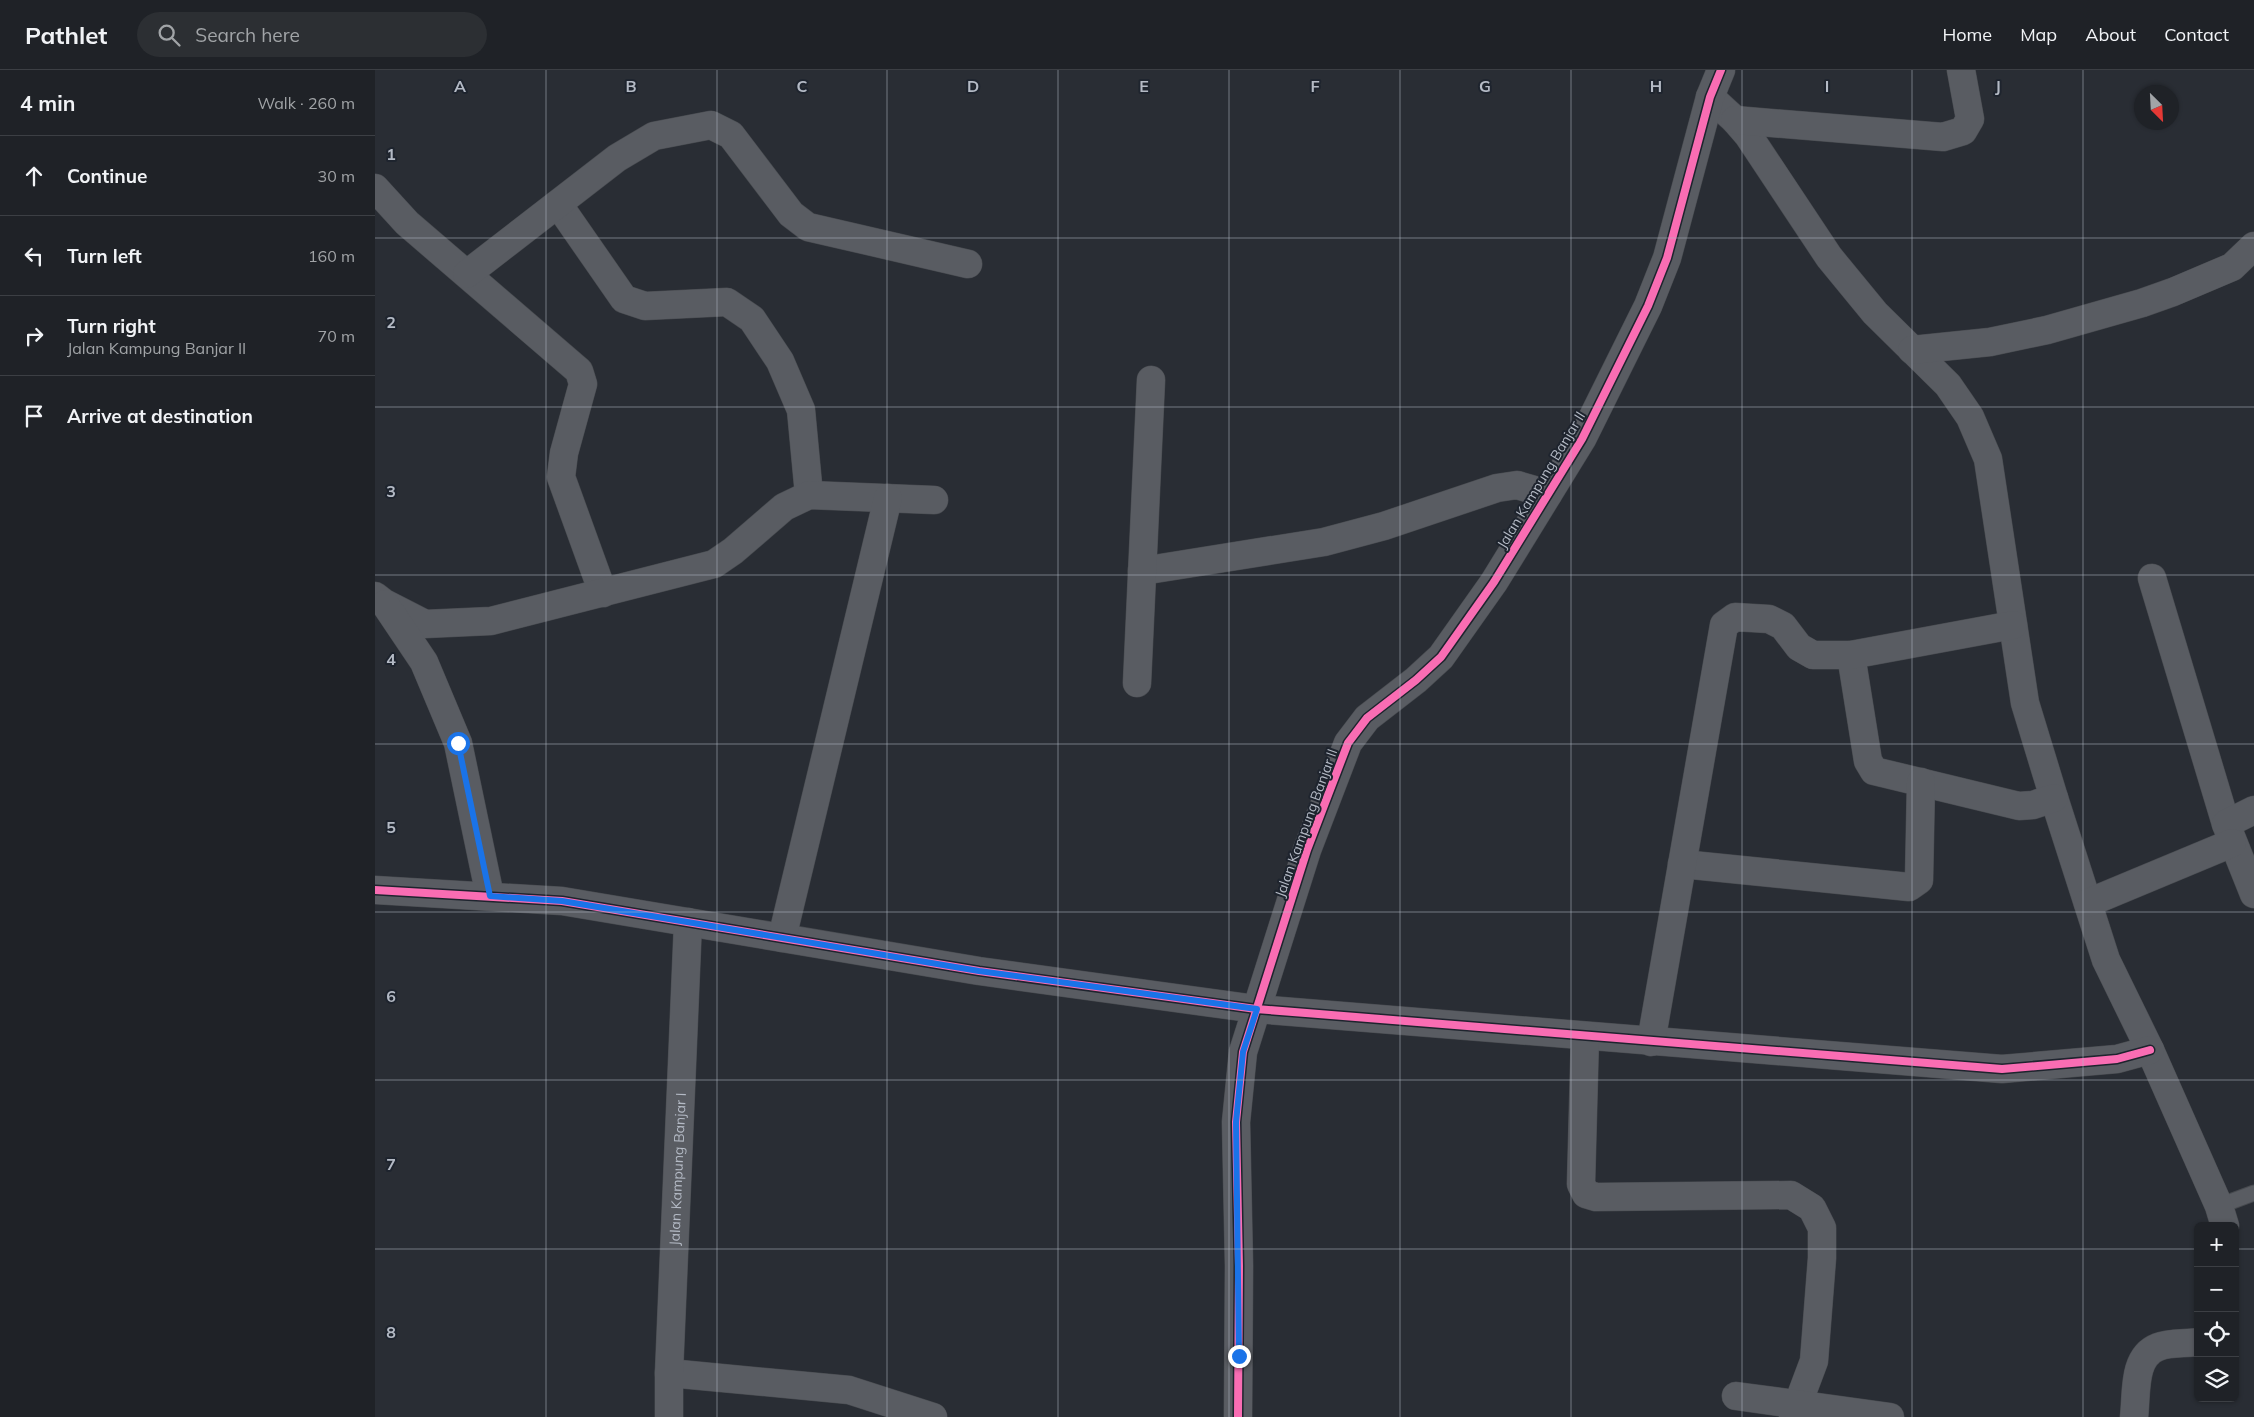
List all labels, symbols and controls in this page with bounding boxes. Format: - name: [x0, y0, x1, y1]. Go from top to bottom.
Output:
- search box: [137, 12, 487, 57]
- text: Pathlet: [25, 20, 107, 50]
- icon: search: [155, 21, 183, 49]
- text: Search here: [195, 23, 300, 47]
- text: Home: [1942, 23, 1992, 46]
- text: Map: [2020, 23, 2057, 46]
- text: About: [2085, 23, 2136, 46]
- text: Contact: [2164, 23, 2229, 46]
- text: A: [454, 76, 466, 96]
- text: B: [625, 76, 637, 96]
- text: C: [797, 76, 808, 96]
- text: D: [967, 76, 979, 96]
- text: E: [1139, 76, 1149, 96]
- text: F: [1310, 76, 1320, 96]
- text: G: [1479, 76, 1491, 96]
- text: H: [1650, 76, 1662, 96]
- text: I: [1825, 76, 1829, 96]
- text: J: [1995, 76, 2001, 96]
- north arrow: [2134, 85, 2179, 130]
- text: 4 min: [20, 90, 75, 116]
- text: Walk · 260 m: [257, 93, 355, 113]
- text: 1: [386, 144, 396, 164]
- icon: ahead: [20, 162, 48, 190]
- text: Continue: [67, 164, 147, 188]
- text: 30 m: [318, 166, 355, 186]
- icon: left: [20, 242, 48, 270]
- text: Turn left: [67, 244, 142, 268]
- text: 160 m: [308, 246, 355, 266]
- text: 2: [386, 312, 396, 332]
- text: Turn right: [67, 314, 156, 338]
- icon: right: [20, 322, 48, 350]
- text: 70 m: [318, 326, 355, 346]
- text: Jalan Kampung Banjar II: [67, 338, 246, 358]
- icon: arrive: [20, 402, 48, 430]
- text: Arrive at destination: [67, 404, 253, 428]
- street label: Jalan Kampung Banjar II: [1493, 408, 1589, 552]
- text: 3: [386, 481, 396, 501]
- text: 4: [386, 649, 396, 669]
- route start: [447, 732, 470, 755]
- street label: Jalan Kampung Banjar II: [1271, 746, 1341, 900]
- text: 5: [386, 817, 396, 837]
- text: 6: [386, 986, 396, 1006]
- street label: Jalan Kampung Banjar I: [665, 1092, 690, 1246]
- text: 7: [386, 1154, 396, 1174]
- map controls: [2194, 1222, 2239, 1402]
- button: +: [2194, 1222, 2239, 1267]
- button: −: [2194, 1267, 2239, 1312]
- button: locate: [2194, 1312, 2239, 1357]
- text: 8: [386, 1322, 396, 1342]
- route end: [1228, 1345, 1251, 1368]
- button: layers: [2194, 1357, 2239, 1402]

